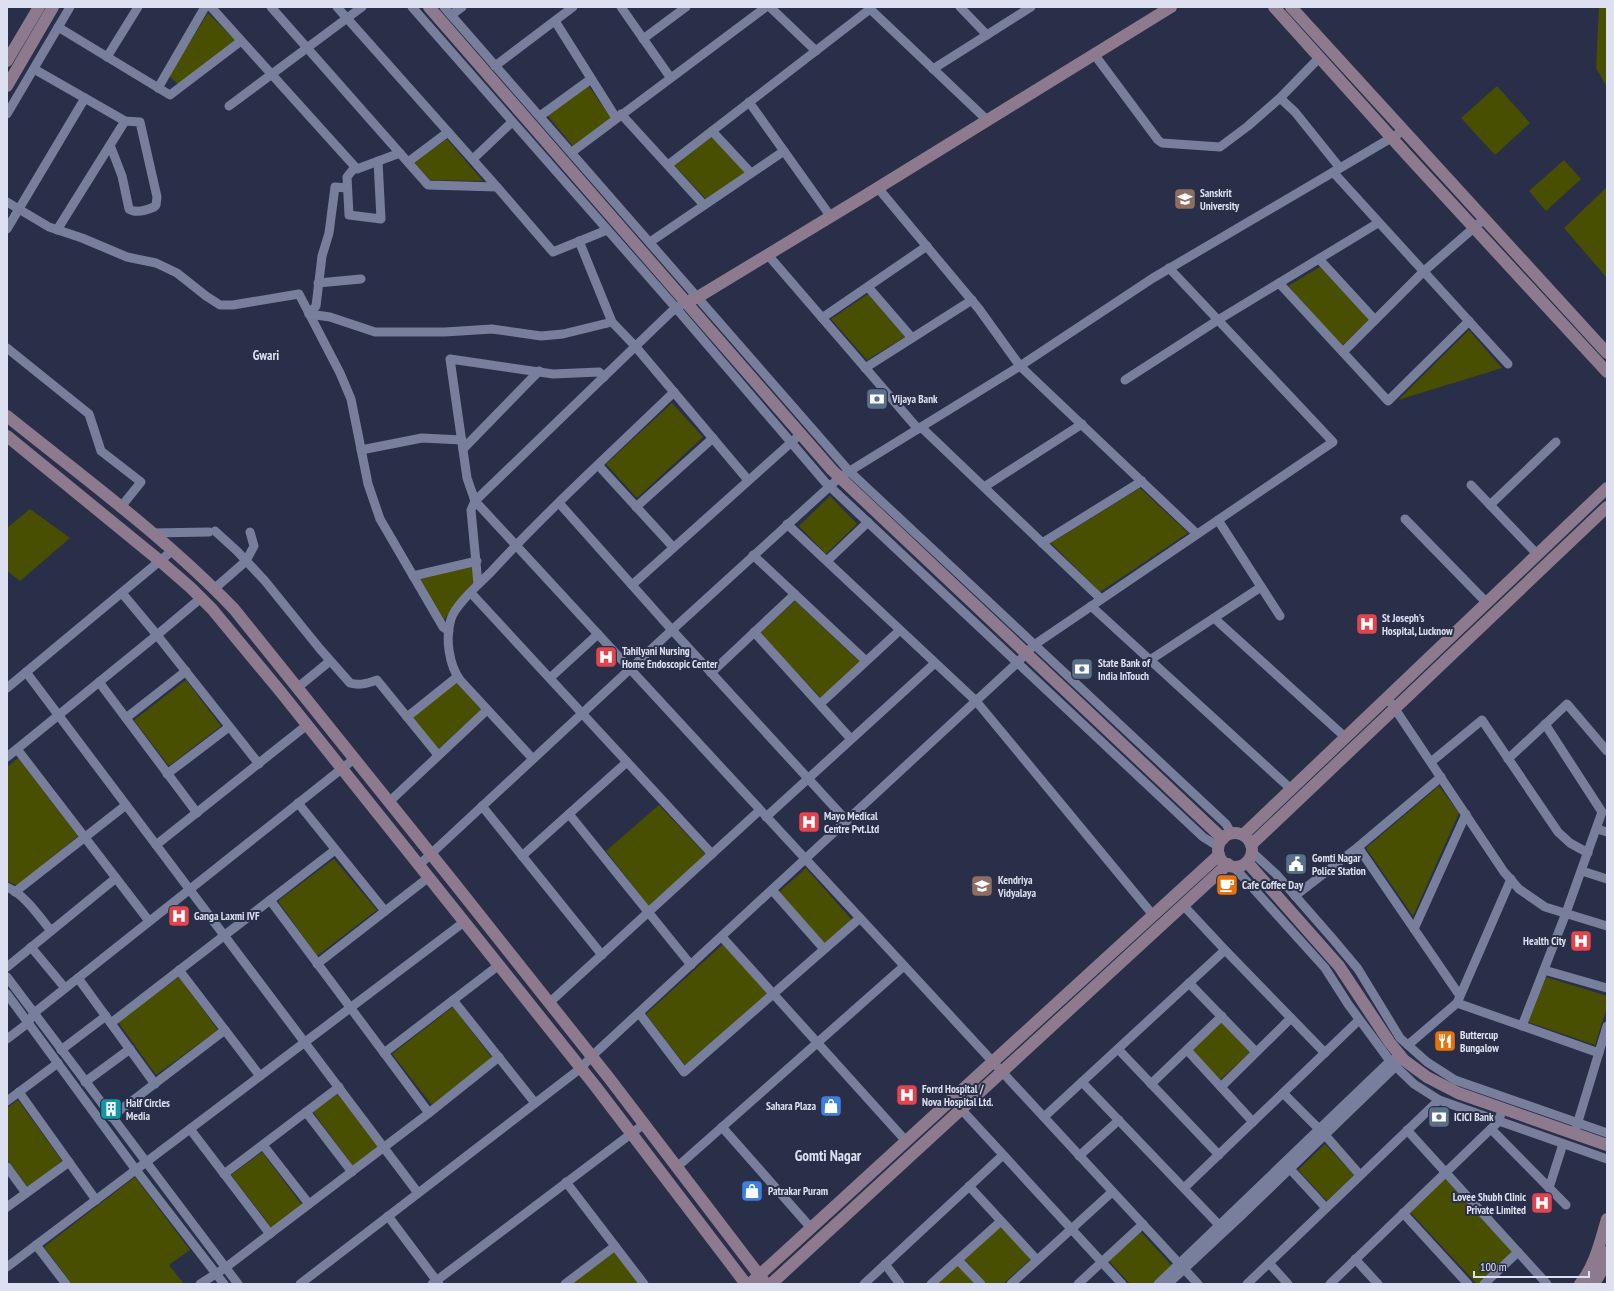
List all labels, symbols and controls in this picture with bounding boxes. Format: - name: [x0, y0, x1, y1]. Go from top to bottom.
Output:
- school or university icon: Sanskrit University: [1172, 186, 1198, 212]
- place label: Sanskrit University: [1200, 186, 1240, 213]
- district label: Gwari: [253, 347, 279, 364]
- bank icon: Vijaya Bank: [864, 386, 890, 412]
- place label: Vijaya Bank: [891, 392, 938, 406]
- hospital icon: St Joseph's Hospital, Lucknow: [1354, 611, 1380, 637]
- place label: St Joseph's Hospital, Lucknow: [1382, 611, 1453, 638]
- hospital icon: Tahilyani Nursing Home Endoscopic Center: [593, 644, 619, 670]
- place label: Tahilyani Nursing Home Endoscopic Center: [622, 644, 718, 671]
- bank icon: State Bank of India InTouch: [1069, 656, 1095, 682]
- place label: State Bank of India InTouch: [1098, 656, 1151, 683]
- hospital icon: Mayo Medical Centre Pvt.Ltd: [796, 809, 822, 835]
- place label: Mayo Medical Centre Pvt.Ltd: [824, 809, 879, 836]
- public building icon: Gomti Nagar Police Station: [1283, 851, 1309, 877]
- place label: Gomti Nagar Police Station: [1312, 851, 1366, 878]
- cafe icon: Cafe Coffee Day: [1214, 872, 1240, 898]
- school or university icon: Kendriya Vidyalaya: [969, 873, 995, 899]
- place label: Kendriya Vidyalaya: [997, 873, 1036, 900]
- place label: Cafe Coffee Day: [1242, 878, 1304, 892]
- hospital icon: Ganga Laxmi IVF: [166, 903, 192, 929]
- place label: Ganga Laxmi IVF: [194, 909, 260, 923]
- hospital icon: Health City: [1568, 928, 1594, 954]
- place label: Health City: [1523, 934, 1567, 948]
- restaurant icon: Buttercup Bungalow: [1432, 1028, 1458, 1054]
- place label: Buttercup Bungalow: [1460, 1028, 1499, 1055]
- hospital icon: Forrd Hospital / Nova Hospital Ltd.: [894, 1082, 920, 1108]
- place label: Forrd Hospital / Nova Hospital Ltd.: [922, 1082, 993, 1109]
- shop icon: Sahara Plaza: [818, 1093, 844, 1119]
- building icon: Half Circles Media: [98, 1096, 124, 1122]
- place label: Half Circles Media: [126, 1096, 170, 1123]
- place label: Sahara Plaza: [766, 1099, 816, 1113]
- bank icon: ICICI Bank: [1426, 1104, 1452, 1130]
- place label: ICICI Bank: [1454, 1110, 1494, 1124]
- district label: Gomti Nagar: [795, 1146, 862, 1165]
- shop icon: Patrakar Puram: [739, 1178, 765, 1204]
- place label: Patrakar Puram: [768, 1184, 828, 1198]
- place label: Lovee Shubh Clinic Private Limited: [1453, 1190, 1526, 1217]
- hospital icon: Lovee Shubh Clinic Private Limited: [1529, 1190, 1555, 1216]
- scale bar: [1474, 1253, 1589, 1279]
- text: 100 m: [1480, 1259, 1507, 1274]

